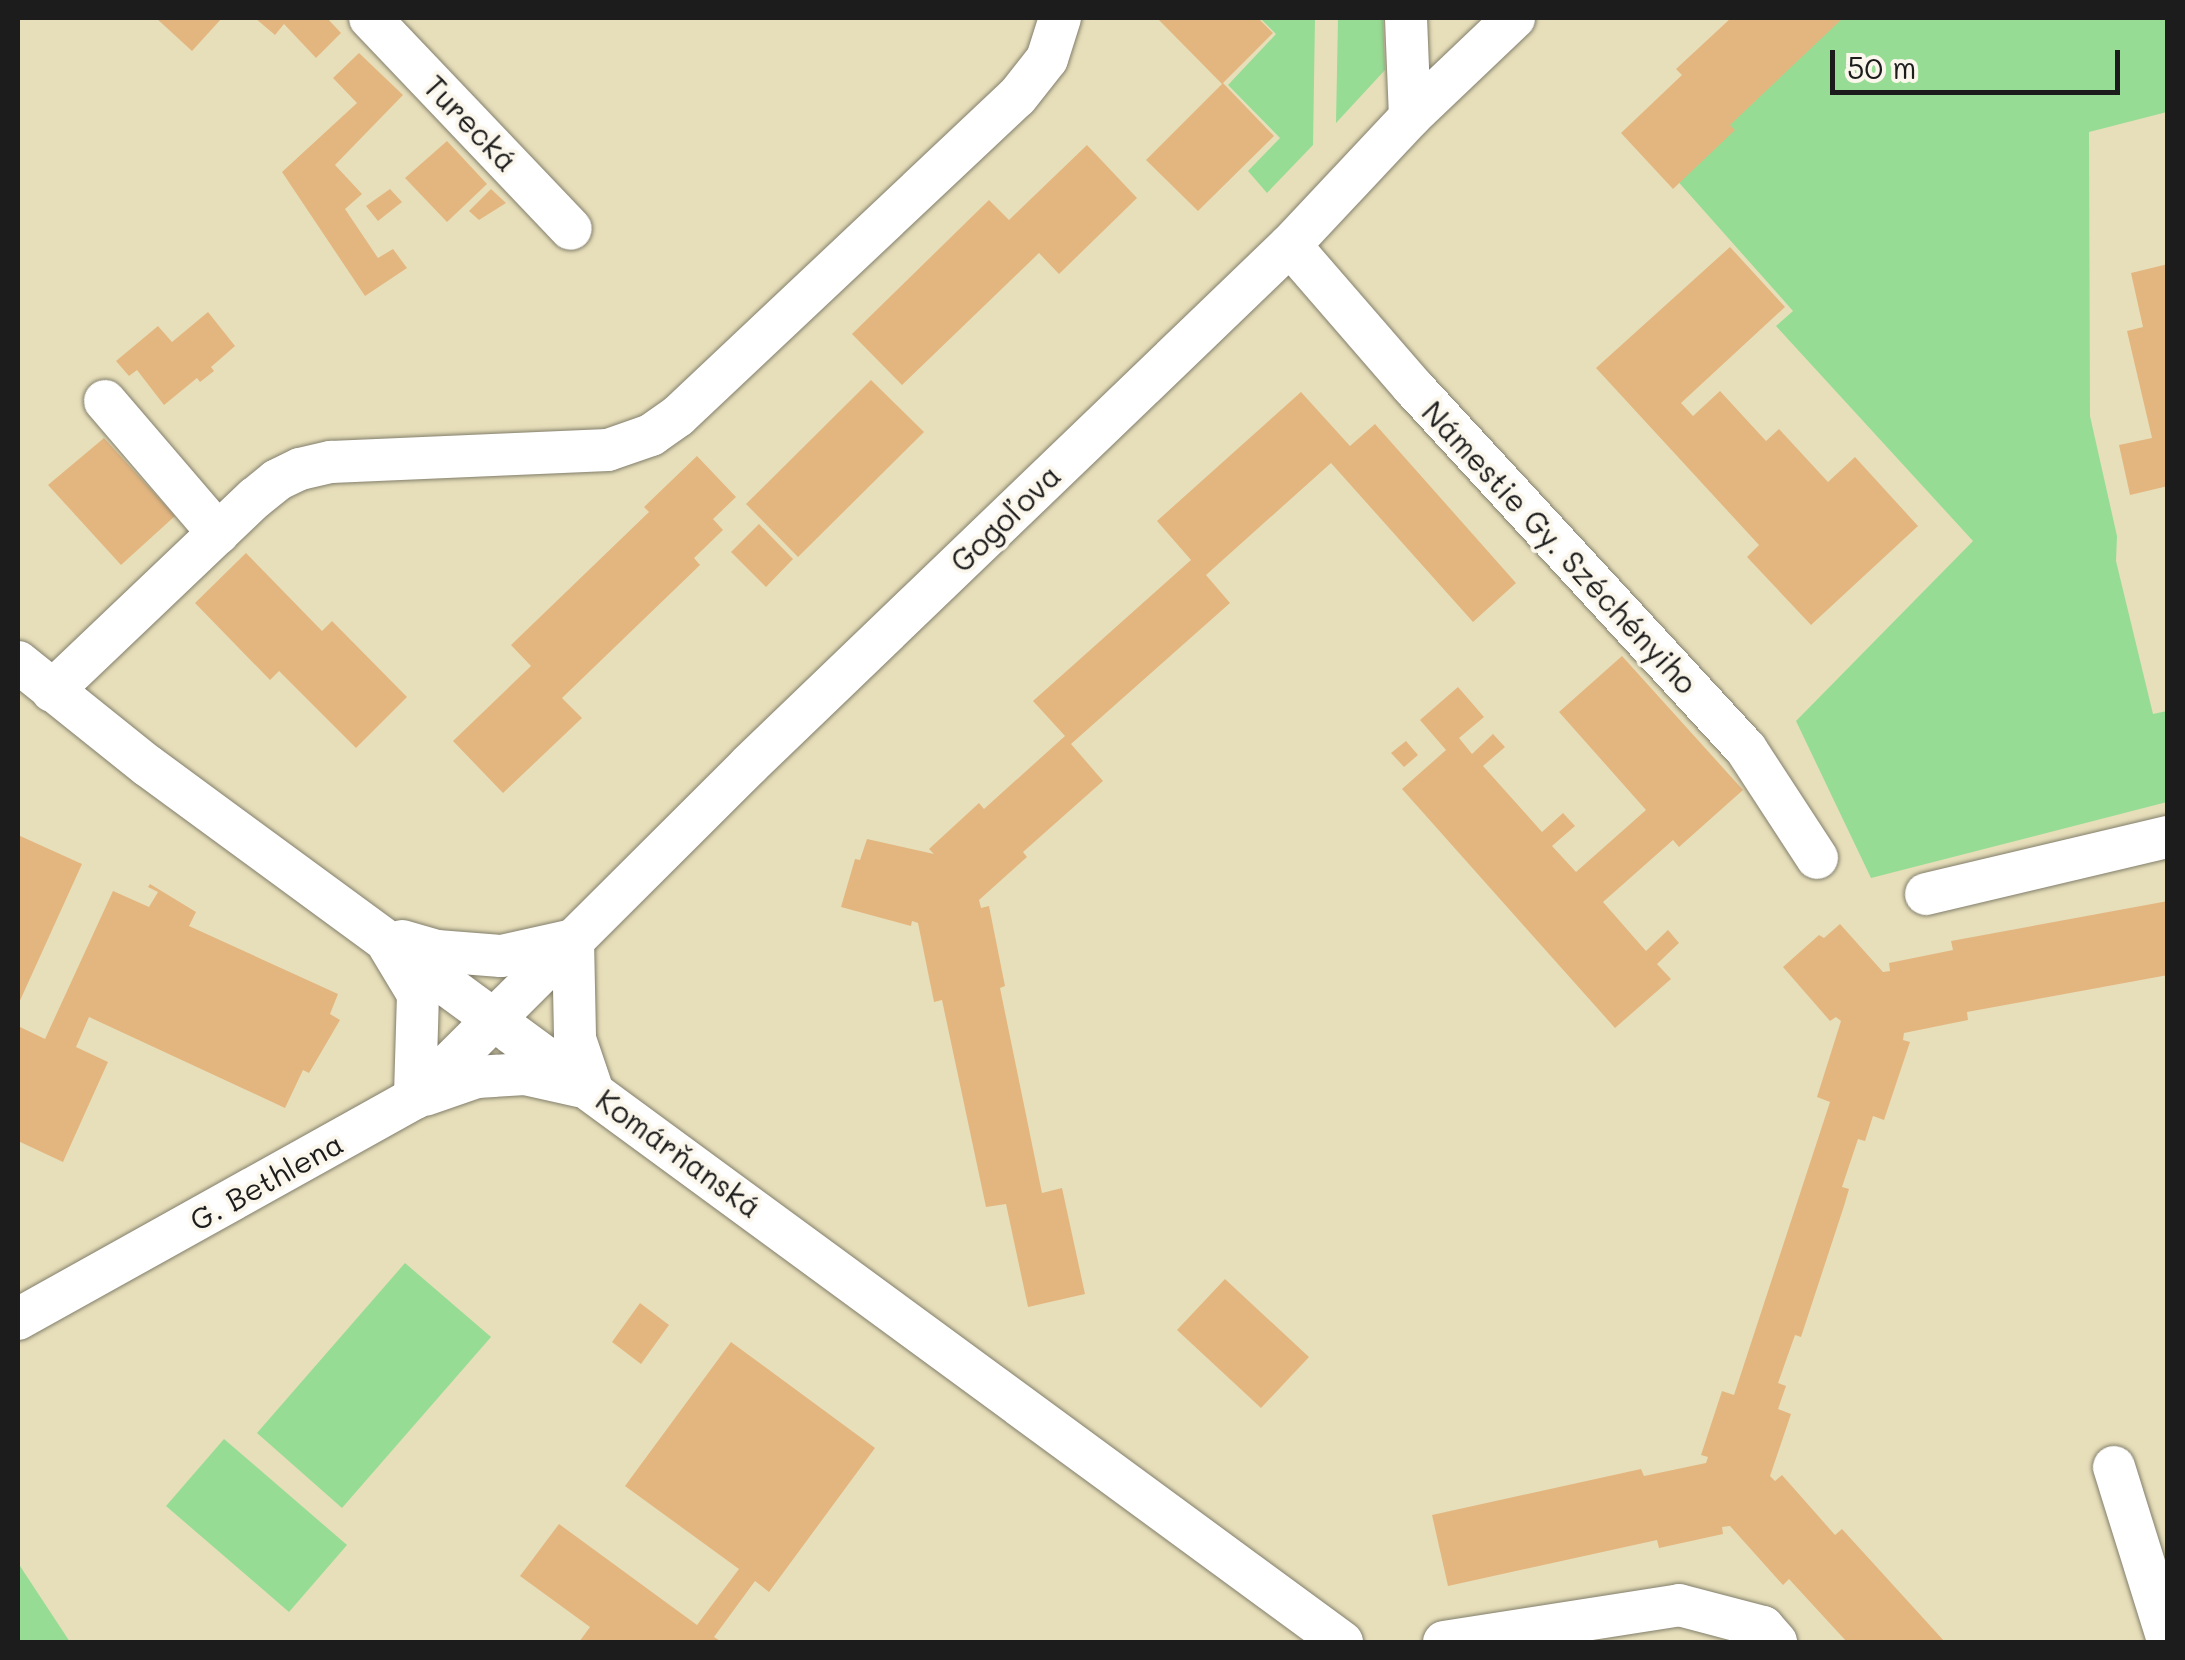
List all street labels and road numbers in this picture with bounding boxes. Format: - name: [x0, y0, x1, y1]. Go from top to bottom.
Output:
- street label: Turecká: [417, 68, 525, 178]
- street label: Námestie Gy. Széchényiho: [1415, 393, 1705, 701]
- street label: Gogoľova: [943, 457, 1067, 579]
- street label: Komárňanská: [590, 1081, 768, 1225]
- street label: G. Bethlena: [183, 1124, 349, 1238]

